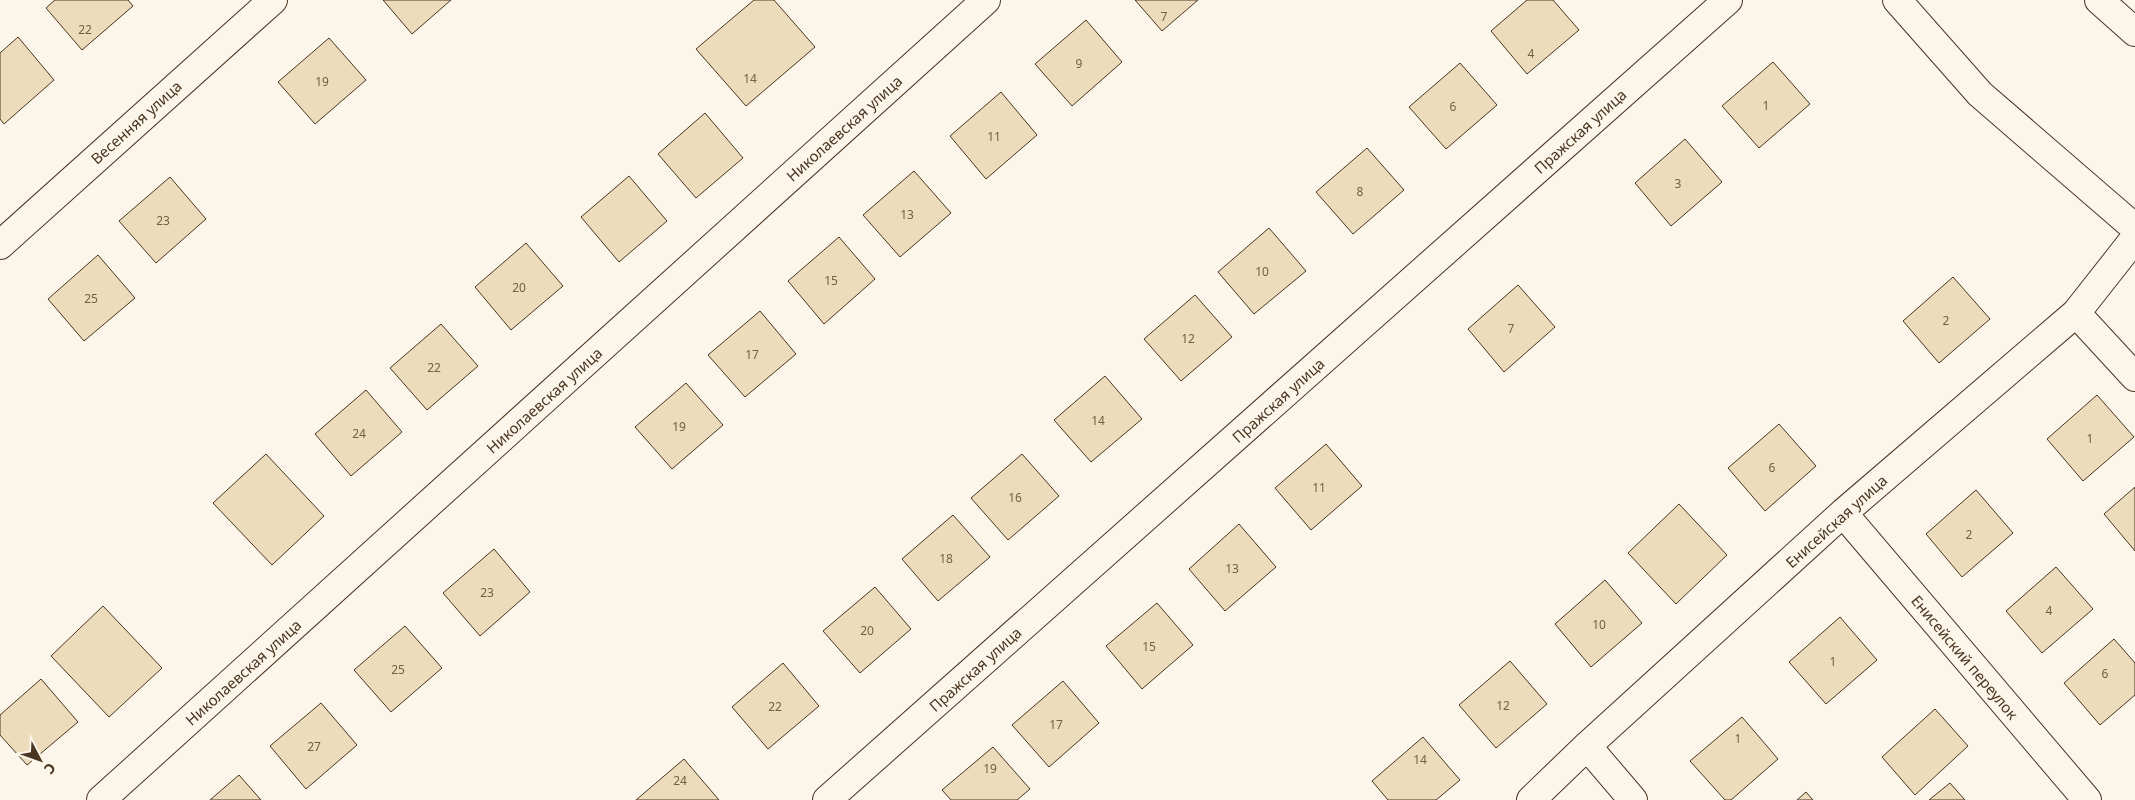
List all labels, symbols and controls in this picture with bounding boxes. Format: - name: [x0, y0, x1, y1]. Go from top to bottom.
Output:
- house number: 7: [1161, 8, 1168, 25]
- house number: 22: [78, 21, 92, 38]
- house number: 4: [1528, 45, 1535, 62]
- house number: 9: [1076, 55, 1083, 72]
- house number: 14: [743, 70, 757, 87]
- street label: Николаевская улица: [782, 71, 906, 185]
- house number: 19: [315, 73, 329, 90]
- street label: Весенняя улица: [86, 76, 186, 168]
- street label: Пражская улица: [1530, 84, 1630, 178]
- house number: 1: [1763, 97, 1769, 114]
- house number: 6: [1450, 98, 1457, 115]
- house number: 11: [987, 128, 1001, 145]
- house number: 3: [1675, 175, 1682, 192]
- house number: 8: [1357, 183, 1364, 200]
- house number: 13: [900, 206, 914, 223]
- house number: 23: [156, 212, 170, 229]
- house number: 10: [1255, 263, 1269, 280]
- house number: 15: [824, 272, 838, 289]
- house number: 20: [512, 279, 526, 296]
- house number: 25: [84, 290, 98, 307]
- house number: 2: [1943, 312, 1950, 329]
- house number: 7: [1508, 320, 1515, 337]
- house number: 12: [1181, 330, 1195, 347]
- street label: Николаевская улица: [482, 343, 606, 457]
- house number: 17: [745, 346, 759, 363]
- street label: Пражская улица: [1228, 353, 1328, 447]
- house number: 22: [427, 359, 441, 376]
- house number: 14: [1091, 412, 1105, 429]
- house number: 19: [672, 418, 686, 435]
- house number: 24: [352, 425, 366, 442]
- house number: 1: [2087, 430, 2093, 447]
- house number: 6: [1769, 459, 1776, 476]
- street label: Енисейская улица: [1781, 470, 1891, 572]
- house number: 11: [1312, 479, 1326, 496]
- house number: 16: [1008, 489, 1022, 506]
- house number: 2: [1966, 526, 1973, 543]
- house number: 18: [939, 550, 953, 567]
- house number: 13: [1225, 560, 1239, 577]
- house number: 23: [480, 584, 494, 601]
- street label: Енисейский переулок: [1907, 591, 2023, 723]
- house number: 4: [2046, 602, 2053, 619]
- street label: Николаевская улица: [181, 615, 305, 729]
- house number: 10: [1592, 616, 1606, 633]
- house number: 20: [860, 622, 874, 639]
- street label: Пражская улица: [925, 622, 1025, 716]
- house number: 15: [1142, 638, 1156, 655]
- house number: 1: [1830, 653, 1836, 670]
- house number: 25: [391, 661, 405, 678]
- house number: 6: [2102, 665, 2109, 682]
- house number: 12: [1496, 697, 1510, 714]
- house number: 22: [768, 698, 782, 715]
- house number: 17: [1049, 716, 1063, 733]
- house number: 1: [1735, 730, 1741, 747]
- north arrow: [15, 735, 65, 785]
- house number: 27: [307, 738, 321, 755]
- house number: 14: [1413, 751, 1427, 768]
- text: С: [40, 759, 60, 778]
- house number: 19: [983, 760, 997, 777]
- house number: 24: [673, 772, 687, 789]

